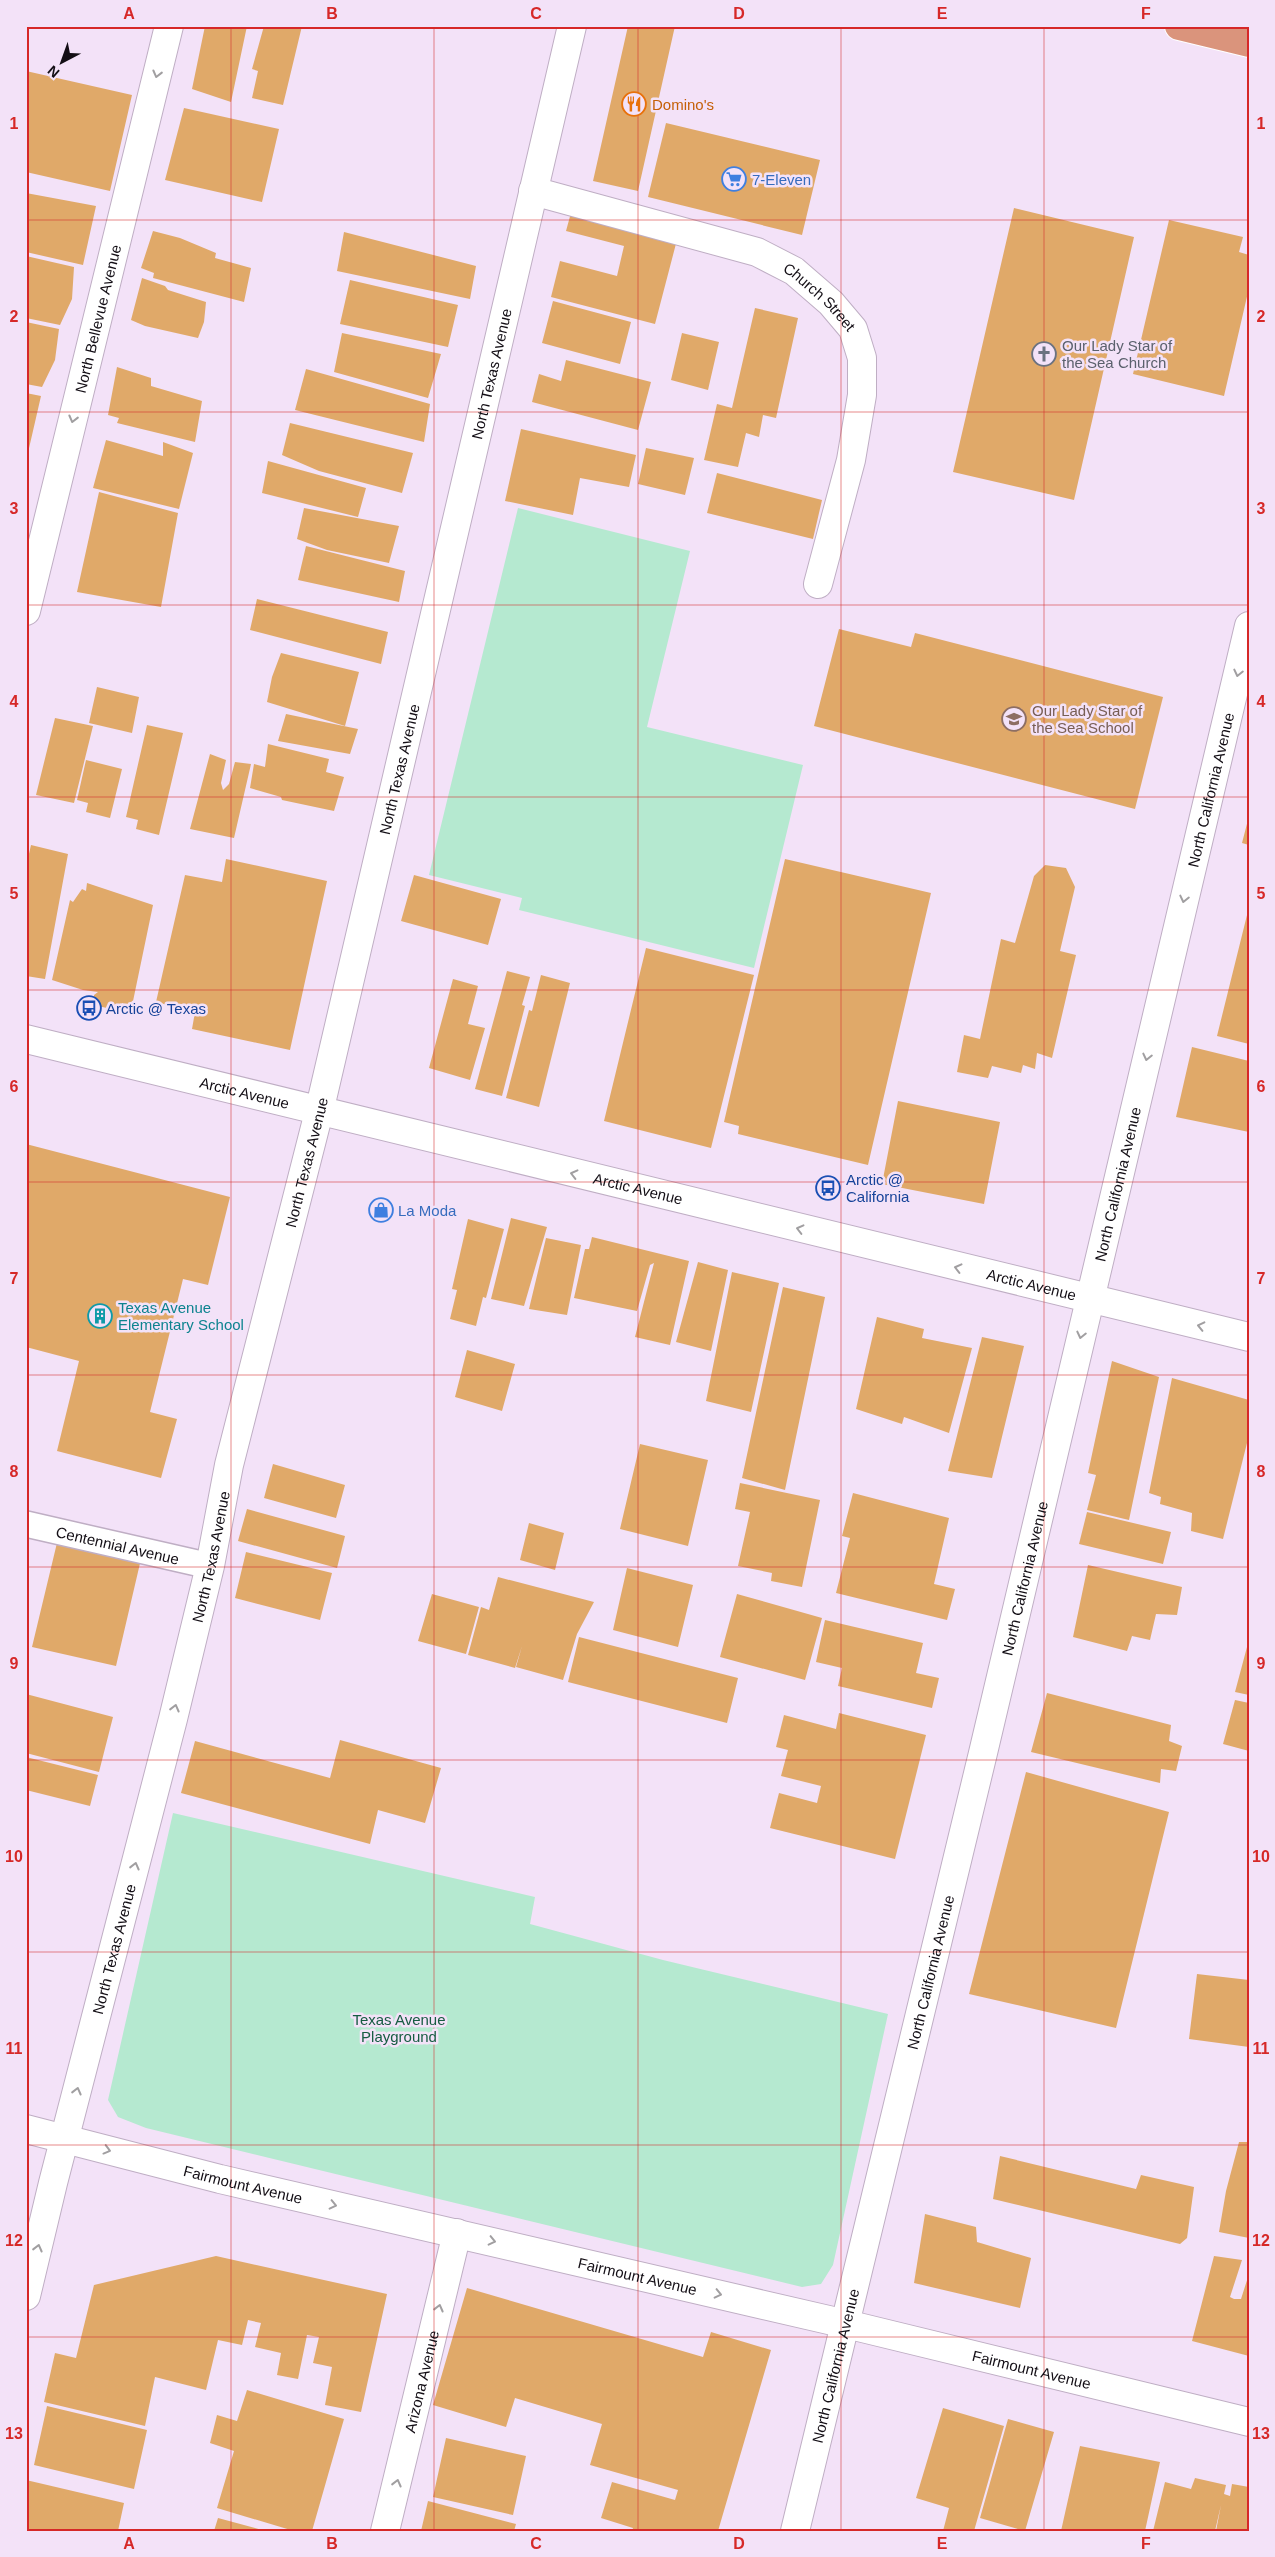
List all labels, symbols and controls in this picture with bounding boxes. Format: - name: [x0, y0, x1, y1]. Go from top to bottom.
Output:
- text: A: [123, 5, 135, 22]
- text: B: [326, 5, 338, 22]
- text: C: [530, 5, 542, 22]
- text: D: [733, 5, 745, 22]
- text: E: [937, 5, 948, 22]
- text: F: [1141, 5, 1151, 22]
- north arrow: [38, 38, 88, 88]
- text: N: [44, 62, 63, 81]
- one-way arrow: [152, 69, 163, 78]
- restaurant icon: Domino's: [621, 91, 647, 117]
- place label: Domino's: [652, 96, 714, 113]
- text: 1: [10, 115, 19, 132]
- text: 1: [1257, 115, 1266, 132]
- supermarket icon: 7-Eleven: [721, 166, 747, 192]
- place label: 7-Eleven: [752, 171, 811, 188]
- street label: North Bellevue Avenue: [71, 243, 124, 395]
- street label: Church Street: [781, 259, 860, 335]
- street label: North Texas Avenue: [468, 307, 514, 441]
- text: 2: [10, 308, 19, 325]
- text: 2: [1257, 308, 1266, 325]
- place label: Our Lady Star of the Sea Church: [1062, 337, 1173, 371]
- church icon: Our Lady Star of the Sea Church: [1031, 341, 1057, 367]
- one-way arrow: [68, 414, 79, 423]
- text: 3: [10, 500, 19, 517]
- text: 3: [1257, 500, 1266, 517]
- one-way arrow: [1233, 669, 1244, 677]
- text: 4: [10, 693, 19, 710]
- text: 4: [1257, 693, 1266, 710]
- street label: North Texas Avenue: [375, 702, 422, 836]
- place label: Our Lady Star of the Sea School: [1032, 702, 1143, 736]
- school or university icon: Our Lady Star of the Sea School: [1001, 706, 1027, 732]
- street label: North California Avenue: [1184, 711, 1237, 869]
- text: 5: [10, 885, 19, 902]
- text: 5: [1257, 885, 1266, 902]
- one-way arrow: [1179, 895, 1190, 904]
- bus stop icon: Arctic @ Texas: [76, 995, 102, 1021]
- place label: Arctic @ Texas: [106, 1000, 206, 1017]
- one-way arrow: [1142, 1053, 1153, 1062]
- street label: Arctic Avenue: [198, 1073, 291, 1111]
- text: 6: [10, 1078, 19, 1095]
- text: 6: [1257, 1078, 1266, 1095]
- street label: North Texas Avenue: [281, 1096, 331, 1229]
- street label: North California Avenue: [1091, 1105, 1144, 1263]
- one-way arrow: [570, 1169, 579, 1180]
- street label: Arctic Avenue: [592, 1169, 685, 1207]
- place label: Arctic @ California: [846, 1171, 910, 1205]
- bus stop icon: Arctic @ California: [815, 1175, 841, 1201]
- shop icon: La Moda: [368, 1197, 394, 1223]
- place label: La Moda: [398, 1202, 457, 1219]
- one-way arrow: [796, 1224, 805, 1235]
- one-way arrow: [955, 1263, 963, 1273]
- street label: Arctic Avenue: [985, 1265, 1078, 1303]
- text: 7: [10, 1270, 19, 1287]
- text: 7: [1257, 1270, 1266, 1287]
- place label: Texas Avenue Elementary School: [118, 1299, 244, 1333]
- building icon: Texas Avenue Elementary School: [87, 1303, 113, 1329]
- one-way arrow: [1197, 1321, 1206, 1332]
- one-way arrow: [1076, 1330, 1087, 1339]
- text: 8: [10, 1463, 19, 1480]
- text: 8: [1257, 1463, 1266, 1480]
- street label: North Texas Avenue: [188, 1490, 232, 1624]
- street label: North California Avenue: [998, 1499, 1051, 1657]
- street label: Centennial Avenue: [54, 1523, 181, 1567]
- text: 9: [10, 1655, 19, 1672]
- text: 9: [1257, 1655, 1266, 1672]
- one-way arrow: [169, 1704, 180, 1713]
- text: 10: [5, 1848, 23, 1865]
- text: 10: [1252, 1848, 1270, 1865]
- one-way arrow: [129, 1861, 140, 1870]
- street label: North Texas Avenue: [89, 1882, 139, 2016]
- street label: North California Avenue: [903, 1893, 957, 2051]
- park label: Texas Avenue Playground: [352, 2011, 446, 2045]
- text: 11: [6, 2040, 23, 2057]
- text: 11: [1253, 2040, 1270, 2057]
- one-way arrow: [71, 2087, 81, 2095]
- one-way arrow: [103, 2144, 111, 2154]
- street label: Fairmount Avenue: [182, 2162, 304, 2206]
- one-way arrow: [329, 2199, 338, 2210]
- text: 12: [5, 2232, 23, 2249]
- text: 12: [1252, 2232, 1270, 2249]
- one-way arrow: [487, 2235, 496, 2246]
- one-way arrow: [32, 2244, 43, 2253]
- street label: Fairmount Avenue: [576, 2254, 699, 2298]
- street label: North California Avenue: [808, 2287, 862, 2445]
- one-way arrow: [713, 2288, 722, 2299]
- one-way arrow: [433, 2304, 444, 2313]
- street label: Arizona Avenue: [401, 2328, 442, 2434]
- street label: Fairmount Avenue: [971, 2347, 1093, 2392]
- text: 13: [5, 2425, 23, 2442]
- text: 13: [1252, 2425, 1270, 2442]
- one-way arrow: [391, 2479, 402, 2488]
- text: A: [123, 2535, 135, 2552]
- text: B: [326, 2535, 338, 2552]
- text: C: [530, 2535, 542, 2552]
- text: D: [733, 2535, 745, 2552]
- text: E: [937, 2535, 948, 2552]
- text: F: [1141, 2535, 1151, 2552]

